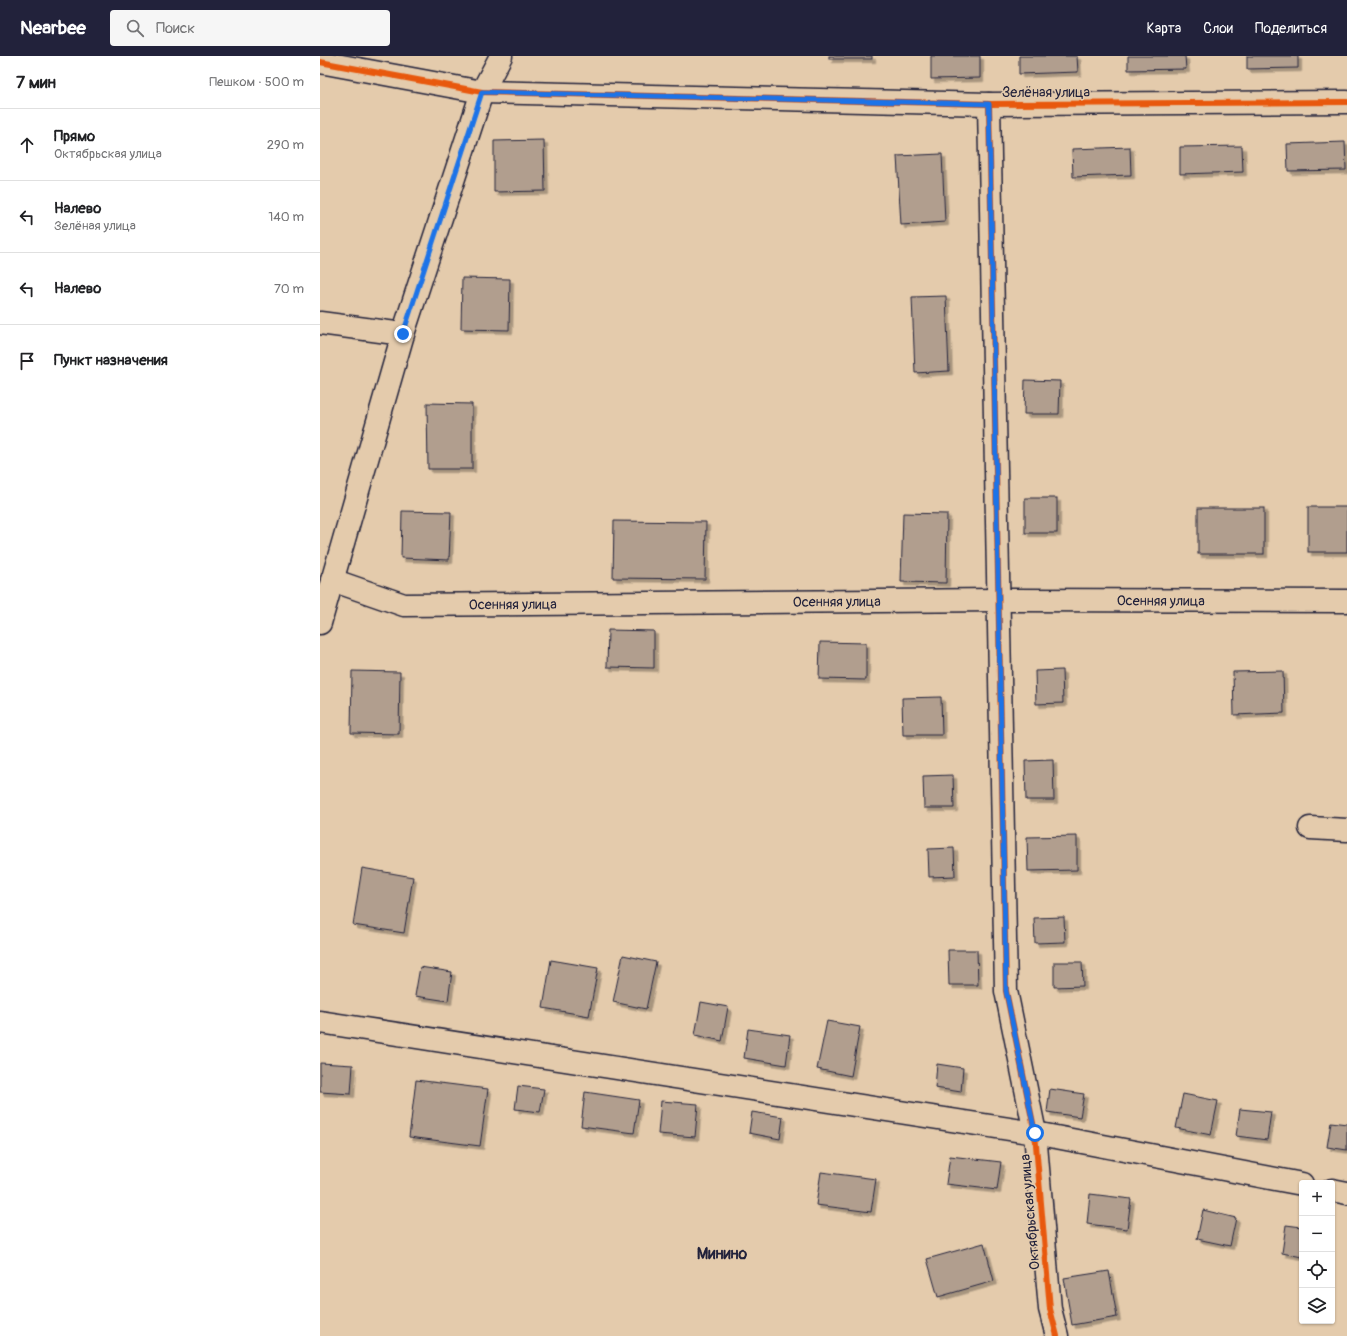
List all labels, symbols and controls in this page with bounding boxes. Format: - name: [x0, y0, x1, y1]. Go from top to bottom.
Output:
- search box: [110, 10, 390, 46]
- text: Nearbee: [20, 16, 86, 40]
- icon: search: [124, 17, 146, 39]
- text: Поиск: [156, 19, 195, 38]
- text: Карта: [1147, 20, 1181, 37]
- text: Слои: [1203, 20, 1233, 37]
- text: Поделиться: [1255, 20, 1327, 37]
- text: 7 мин: [16, 72, 56, 93]
- text: Пешком · 500 m: [209, 74, 304, 90]
- street label: Зелёная улица: [1002, 84, 1090, 101]
- text: Прямо: [54, 127, 95, 146]
- icon: ahead: [16, 134, 38, 156]
- text: 290 m: [267, 137, 304, 153]
- text: Октябрьская улица: [54, 146, 162, 162]
- text: Налево: [54, 199, 101, 218]
- icon: left: [16, 206, 38, 228]
- text: 140 m: [268, 209, 304, 225]
- text: Зелёная улица: [54, 218, 136, 234]
- icon: left: [16, 278, 38, 300]
- text: Налево: [54, 279, 101, 298]
- text: 70 m: [274, 281, 304, 297]
- route end: [394, 325, 412, 343]
- icon: arrive: [16, 350, 38, 372]
- text: Пункт назначения: [54, 351, 168, 370]
- street label: Осенняя улица: [793, 592, 881, 610]
- street label: Осенняя улица: [1117, 592, 1205, 609]
- street label: Осенняя улица: [469, 595, 557, 613]
- route start: [1026, 1124, 1044, 1142]
- street label: Октябрьская улица: [1016, 1153, 1044, 1271]
- map controls: [1299, 1180, 1335, 1324]
- button: +: [1299, 1180, 1335, 1216]
- button: −: [1299, 1216, 1335, 1252]
- district label: Минино: [697, 1244, 748, 1264]
- button: locate: [1299, 1252, 1335, 1288]
- button: layers: [1299, 1288, 1335, 1324]

